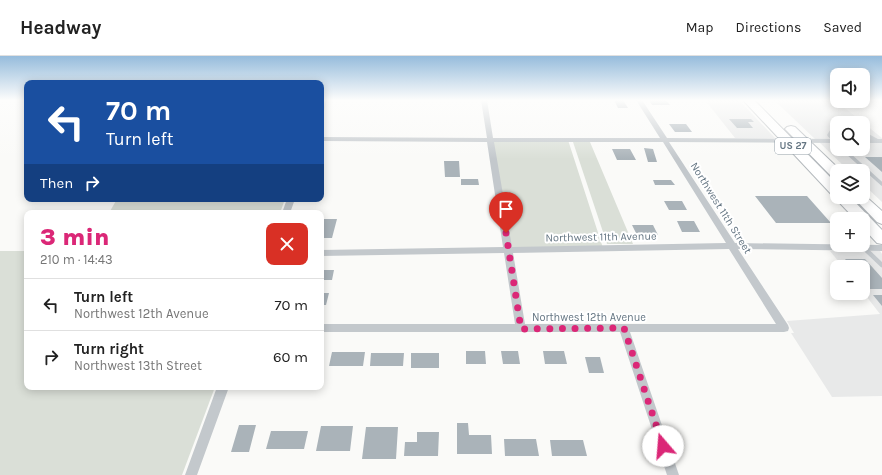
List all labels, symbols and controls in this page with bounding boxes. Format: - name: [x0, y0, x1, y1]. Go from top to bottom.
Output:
- text: Headway: [20, 17, 101, 39]
- text: Map: [686, 19, 714, 36]
- text: Directions: [736, 19, 801, 36]
- text: Saved: [823, 19, 862, 36]
- map controls: [830, 68, 870, 300]
- button: sound: [830, 68, 870, 108]
- text: 70 m: [106, 94, 171, 127]
- icon: left: [40, 96, 92, 148]
- button: search: [830, 116, 870, 156]
- text: Turn left: [106, 128, 174, 150]
- road number: US 27: [775, 138, 811, 154]
- street label: Northwest 11th Street: [688, 160, 754, 256]
- button: layers: [830, 164, 870, 204]
- icon: right: [81, 172, 103, 194]
- text: Then: [40, 174, 73, 192]
- pin: [489, 192, 523, 233]
- icon: arrive: [495, 198, 517, 220]
- button: +: [830, 212, 870, 252]
- text: 3 min: [40, 223, 109, 251]
- button: close: [266, 223, 308, 265]
- street label: Northwest 11th Avenue: [545, 230, 657, 244]
- text: 210 m · 14:43: [40, 252, 113, 267]
- button: −: [830, 260, 870, 300]
- text: Turn left: [74, 288, 133, 306]
- icon: left: [40, 294, 62, 316]
- text: 70 m: [274, 296, 308, 314]
- text: Northwest 12th Avenue: [74, 306, 209, 321]
- street label: Northwest 12th Avenue: [532, 311, 646, 324]
- text: Turn right: [74, 340, 144, 358]
- icon: right: [40, 346, 62, 368]
- text: 60 m: [273, 348, 308, 366]
- text: Northwest 13th Street: [74, 358, 202, 373]
- position arrow: [642, 425, 684, 467]

